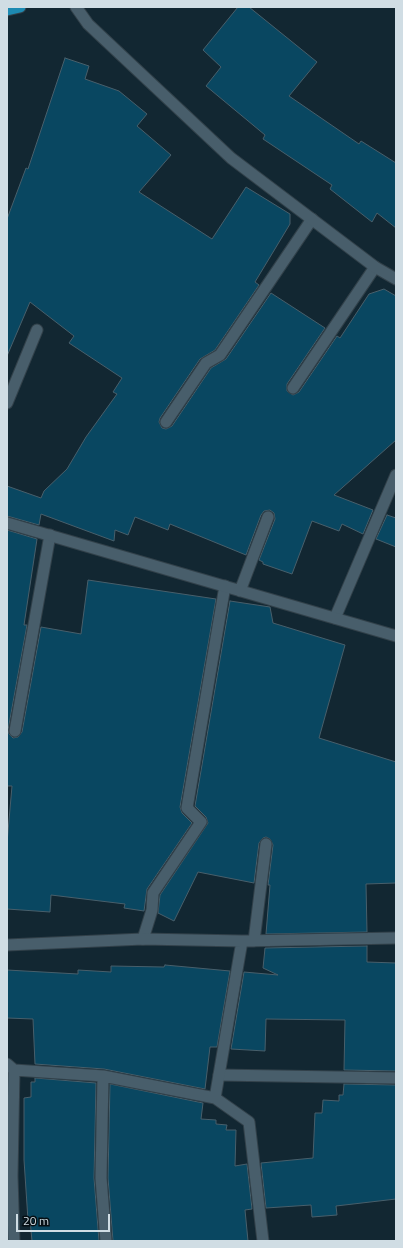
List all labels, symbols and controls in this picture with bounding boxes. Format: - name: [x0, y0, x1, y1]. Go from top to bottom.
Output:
- scale bar: [18, 1206, 112, 1232]
- text: 20 m: [23, 1211, 49, 1230]

